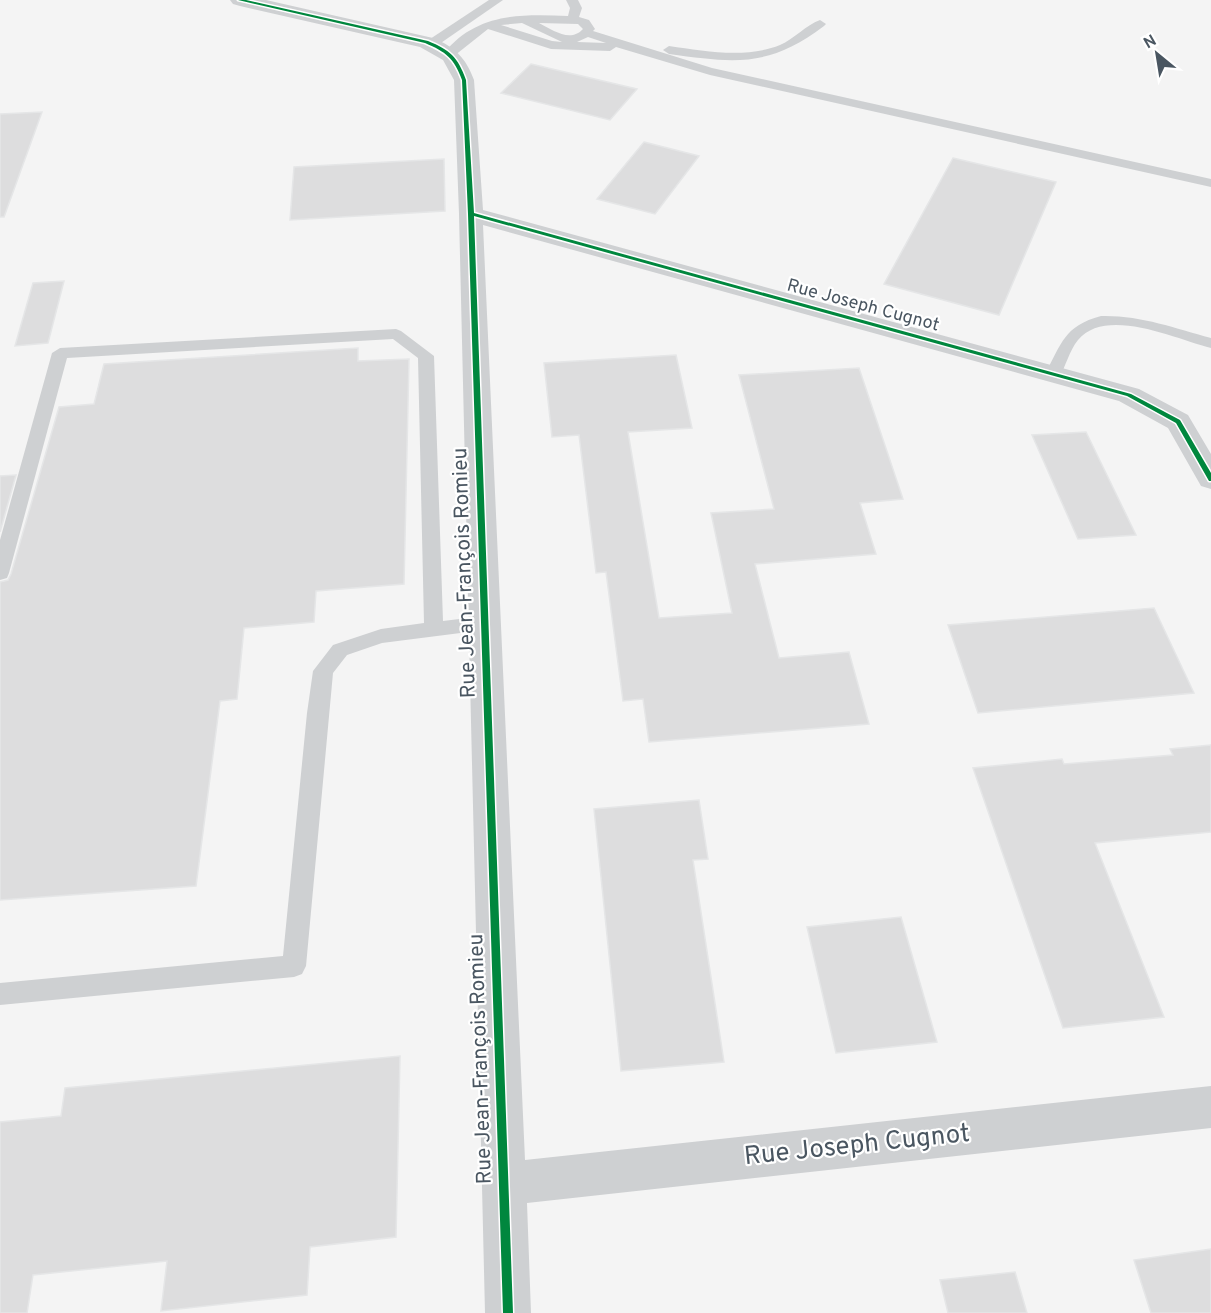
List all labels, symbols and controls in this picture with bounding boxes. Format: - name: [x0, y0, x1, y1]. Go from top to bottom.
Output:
- north arrow: [1127, 24, 1187, 84]
- text: N: [1141, 31, 1160, 54]
- street label: Rue Joseph Cugnot: [784, 275, 942, 337]
- street label: Rue Jean-François Romieu: [447, 447, 483, 699]
- street label: Rue Jean-François Romieu: [463, 933, 499, 1185]
- street label: Rue Joseph Cugnot: [742, 1118, 972, 1174]

